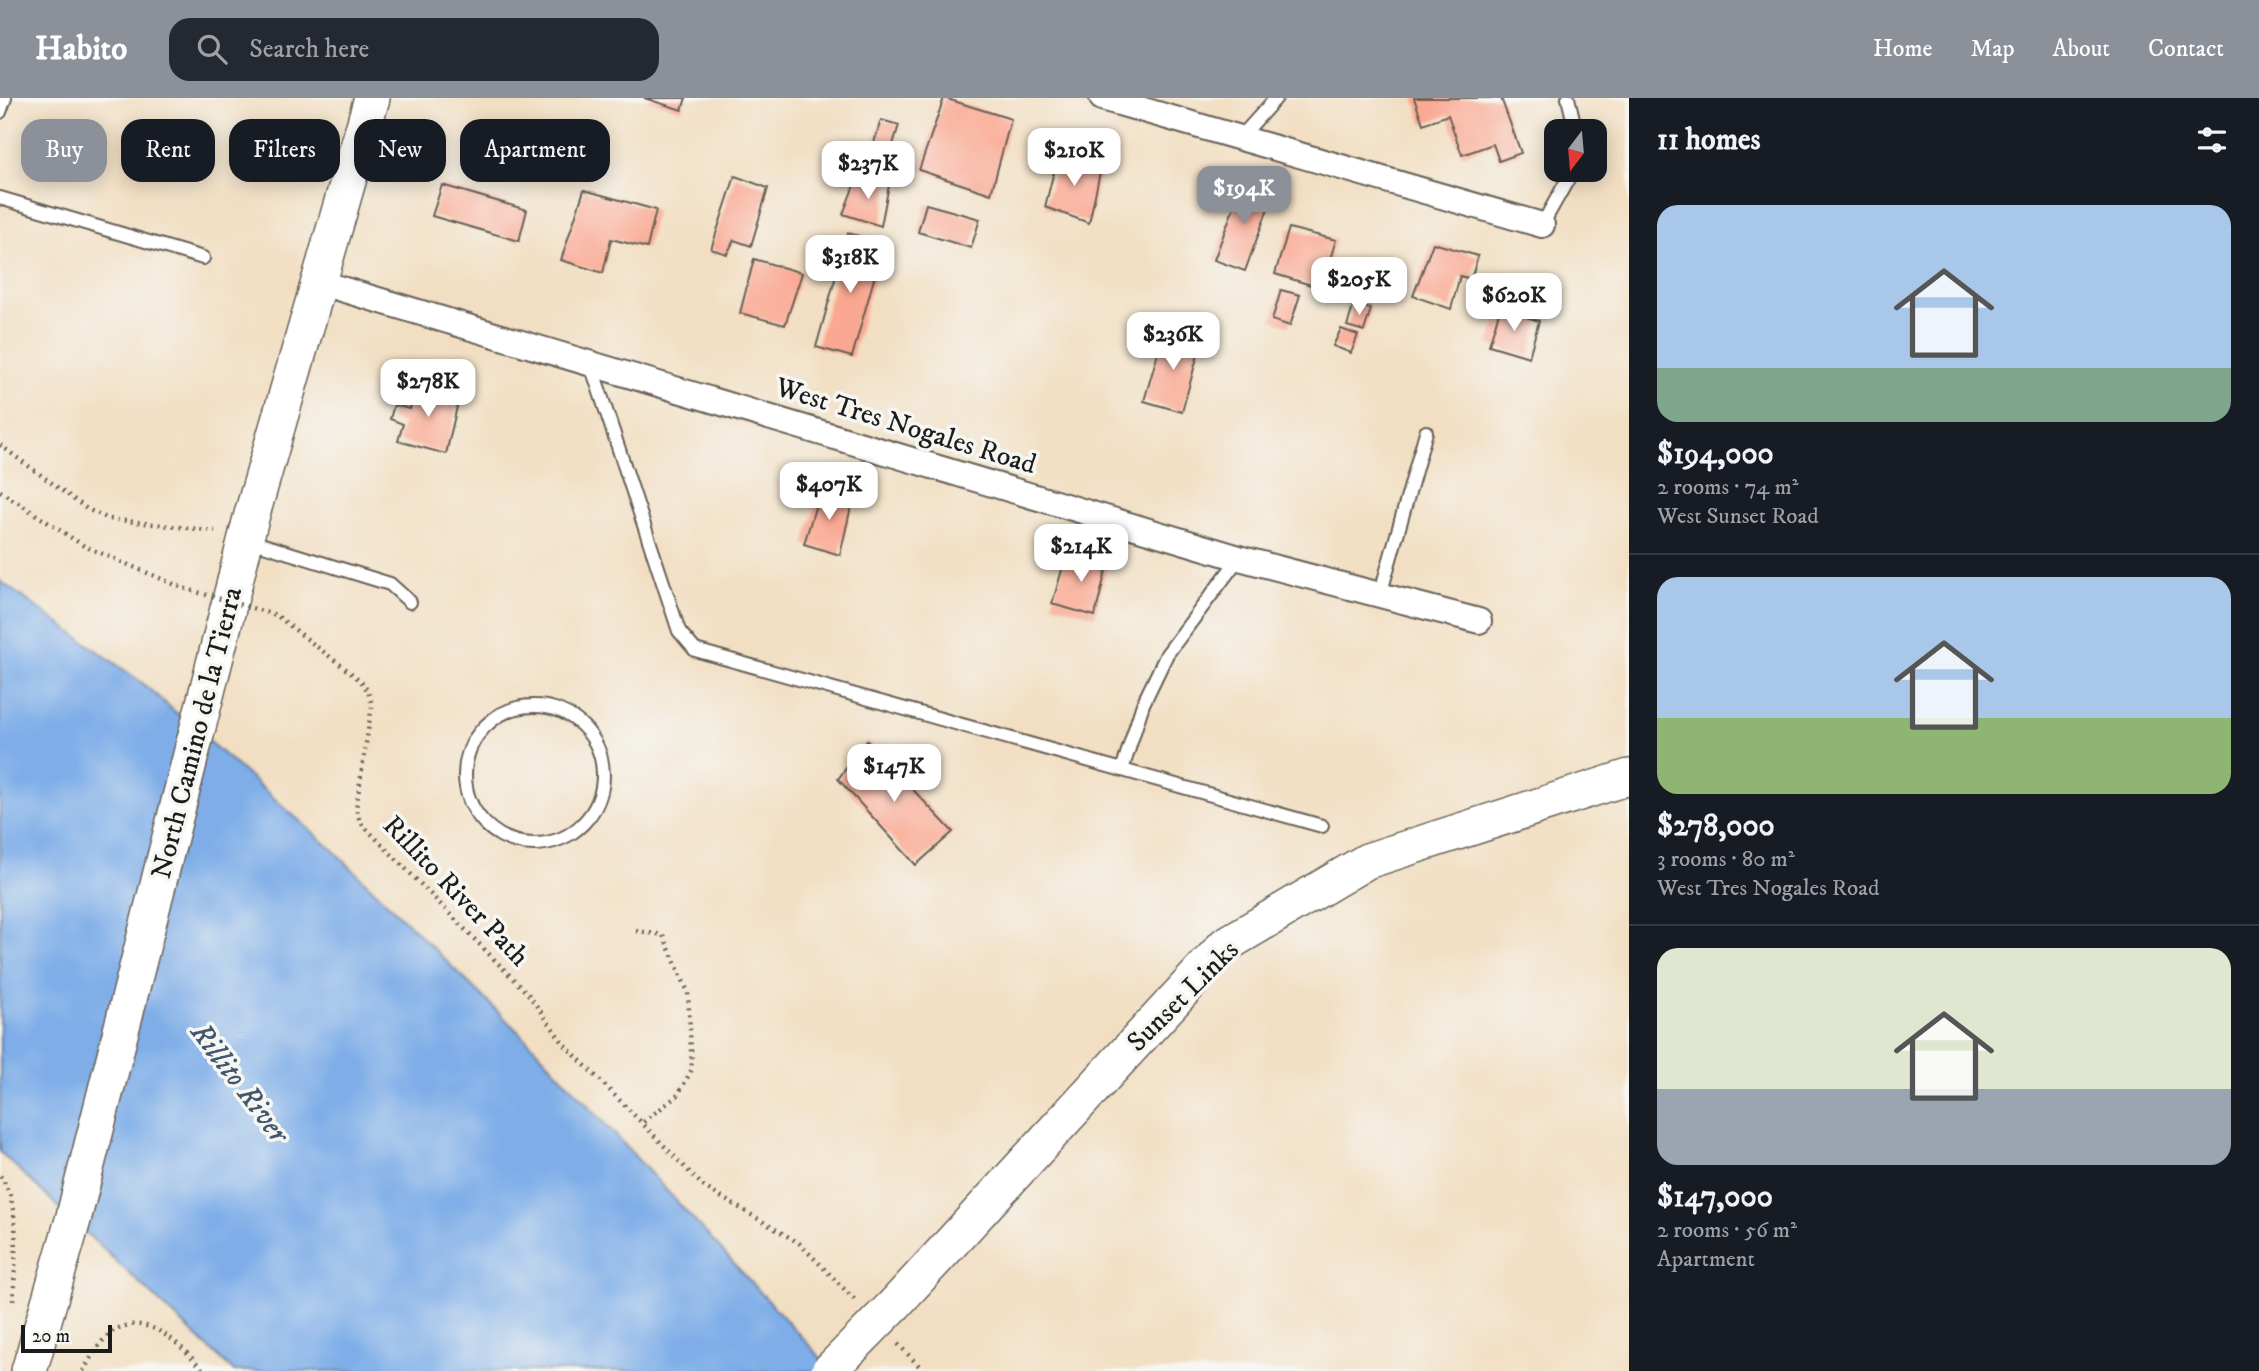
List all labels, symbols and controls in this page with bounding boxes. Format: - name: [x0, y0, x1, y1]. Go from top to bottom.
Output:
- search box: [169, 18, 659, 81]
- text: Habito: [35, 29, 127, 70]
- icon: search: [193, 30, 231, 68]
- text: Search here: [249, 33, 369, 66]
- text: Home: [1873, 34, 1932, 64]
- text: Map: [1970, 34, 2015, 64]
- text: About: [2053, 34, 2110, 64]
- text: Contact: [2148, 34, 2224, 64]
- chip: Buy: [21, 119, 107, 182]
- chip: Rent: [121, 119, 215, 182]
- chip: Filters: [229, 119, 340, 182]
- chip: New: [354, 119, 446, 182]
- chip: Apartment: [460, 119, 610, 182]
- north arrow: [1544, 119, 1606, 182]
- map controls: [1544, 119, 1607, 182]
- icon: filters: [2193, 121, 2231, 159]
- text: 11 homes: [1657, 122, 1761, 159]
- pin: $210K: [1025, 129, 1123, 188]
- text: $210K: [1044, 136, 1104, 165]
- pin: $237K: [819, 141, 917, 201]
- text: $237K: [838, 149, 898, 178]
- pin: $194K: [1195, 166, 1293, 226]
- text: $194K: [1213, 174, 1275, 203]
- pin: $318K: [801, 236, 899, 295]
- text: $318K: [821, 243, 879, 272]
- icon: home: [1881, 250, 2007, 376]
- pin: $205K: [1310, 258, 1408, 317]
- text: $205K: [1327, 265, 1391, 294]
- pin: $620K: [1465, 274, 1563, 333]
- text: $620K: [1482, 281, 1546, 310]
- pin: $236K: [1124, 313, 1222, 372]
- text: $236K: [1143, 320, 1203, 349]
- pin: $278K: [379, 360, 477, 419]
- text: $278K: [396, 367, 460, 396]
- street label: West Tres Nogales Road: [770, 369, 1041, 482]
- text: $194,000: [1657, 436, 1774, 473]
- pin: $407K: [780, 462, 878, 522]
- text: $407K: [796, 470, 862, 499]
- text: 2 rooms · 74 m²: [1657, 473, 1798, 502]
- text: West Sunset Road: [1657, 502, 1819, 531]
- pin: $214K: [1032, 524, 1130, 584]
- text: $214K: [1050, 532, 1112, 561]
- street label: North Camino de la Tierra: [144, 583, 250, 882]
- icon: home: [1881, 622, 2007, 748]
- pin: $147K: [845, 744, 943, 804]
- text: $147K: [863, 752, 925, 781]
- street label: Rillito River Path: [375, 808, 537, 974]
- text: $278,000: [1657, 808, 1775, 845]
- text: 3 rooms · 80 m²: [1657, 845, 1795, 874]
- text: West Tres Nogales Road: [1657, 874, 1879, 903]
- street label: Sunset Links: [1120, 933, 1246, 1059]
- icon: home: [1881, 993, 2007, 1119]
- water label: Rillito River: [181, 1015, 298, 1152]
- text: $147,000: [1657, 1179, 1773, 1216]
- text: 2 rooms · 56 m²: [1657, 1216, 1797, 1245]
- text: Apartment: [1657, 1245, 1755, 1274]
- scale bar: [21, 1322, 112, 1354]
- text: 20 m: [32, 1325, 70, 1348]

